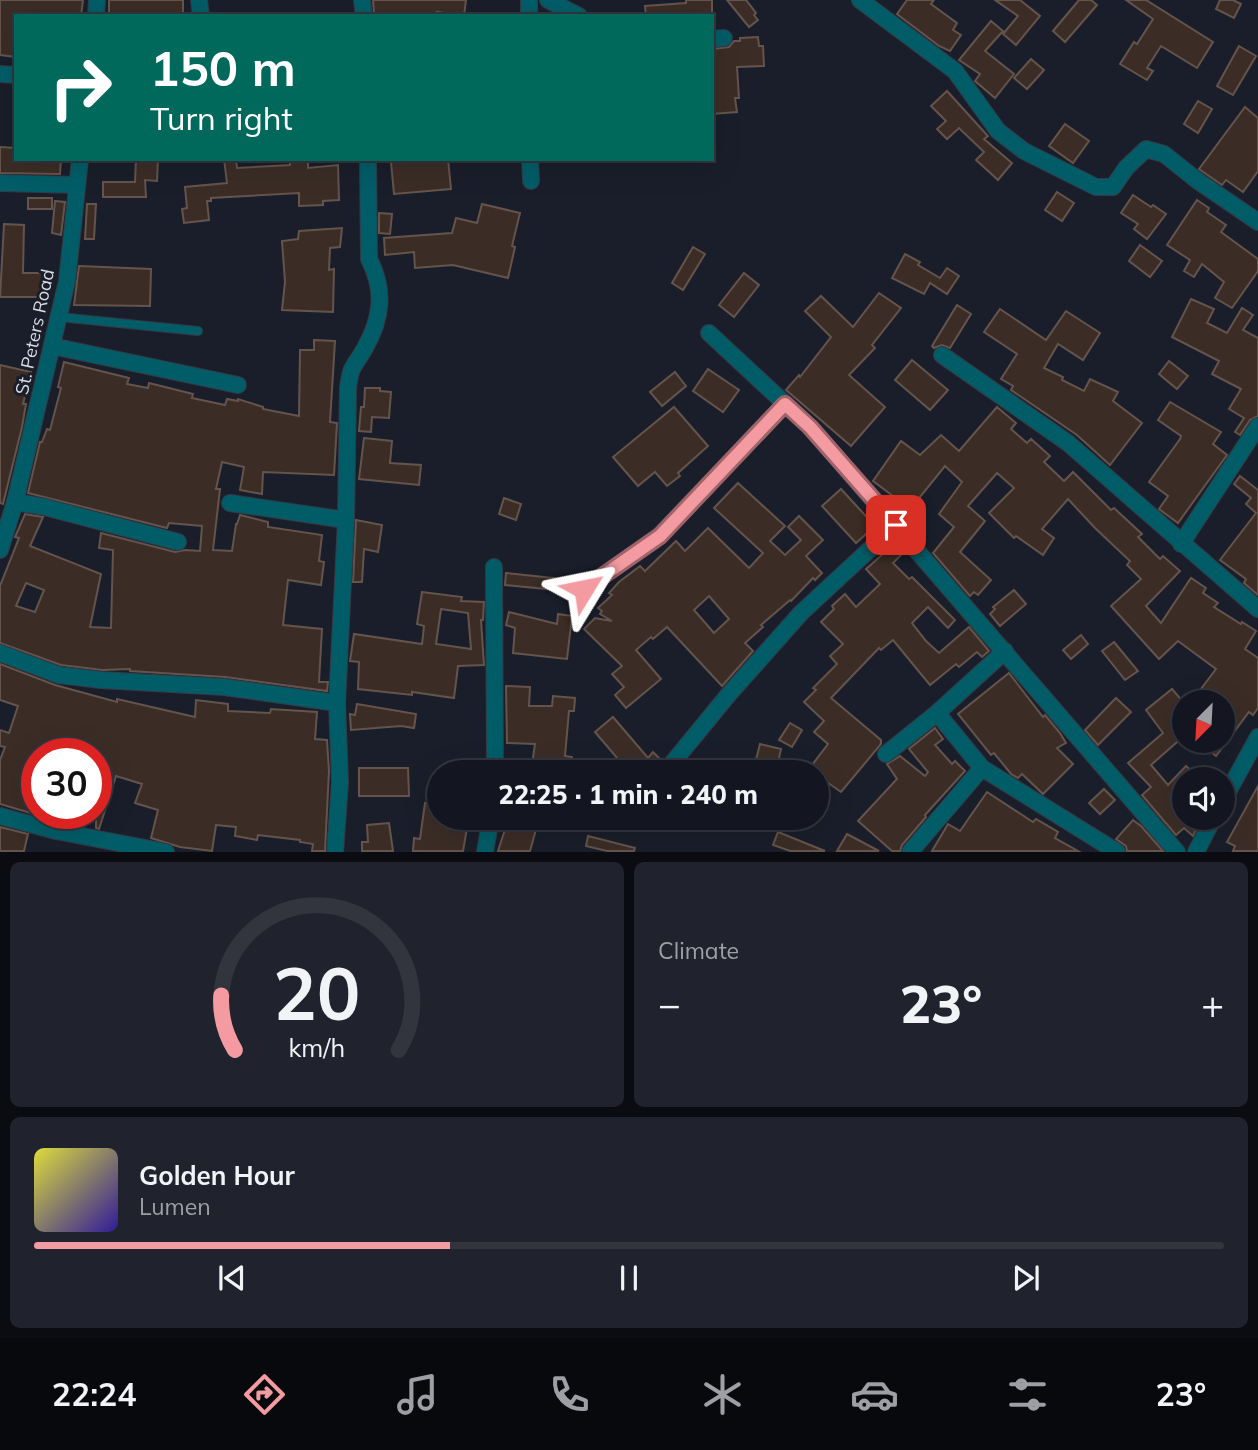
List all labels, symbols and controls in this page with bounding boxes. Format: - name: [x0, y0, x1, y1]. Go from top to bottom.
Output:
- text: 150 m: [150, 37, 296, 98]
- icon: right: [35, 42, 126, 133]
- text: Turn right: [150, 98, 293, 138]
- street label: St. Peters Road: [10, 267, 59, 397]
- pin: [866, 495, 926, 555]
- icon: arrive: [877, 506, 915, 544]
- position arrow: [547, 552, 621, 626]
- north arrow: [1172, 690, 1236, 752]
- map controls: [1172, 690, 1235, 830]
- speed limit sign: 30: [21, 738, 112, 829]
- button: sound: [1172, 767, 1235, 830]
- text: 22:25 · 1 min · 240 m: [498, 778, 758, 811]
- text: Climate: [658, 936, 739, 965]
- text: 20: [273, 948, 361, 1039]
- text: 23°: [900, 971, 982, 1036]
- text: −: [658, 980, 681, 1028]
- text: +: [1201, 980, 1224, 1028]
- text: km/h: [289, 1032, 345, 1063]
- text: Golden Hour: [139, 1159, 295, 1192]
- text: Lumen: [139, 1192, 211, 1221]
- icon: previous: [213, 1259, 251, 1297]
- icon: pause: [610, 1259, 648, 1297]
- icon: next: [1007, 1259, 1045, 1297]
- icon: directions: [240, 1370, 289, 1419]
- icon: music: [393, 1370, 442, 1419]
- icon: phone: [545, 1370, 594, 1419]
- icon: climate: [698, 1370, 747, 1419]
- icon: car: [850, 1370, 899, 1419]
- icon: filters: [1003, 1370, 1052, 1419]
- text: 22:24: [52, 1374, 137, 1414]
- text: 23°: [1156, 1374, 1206, 1414]

